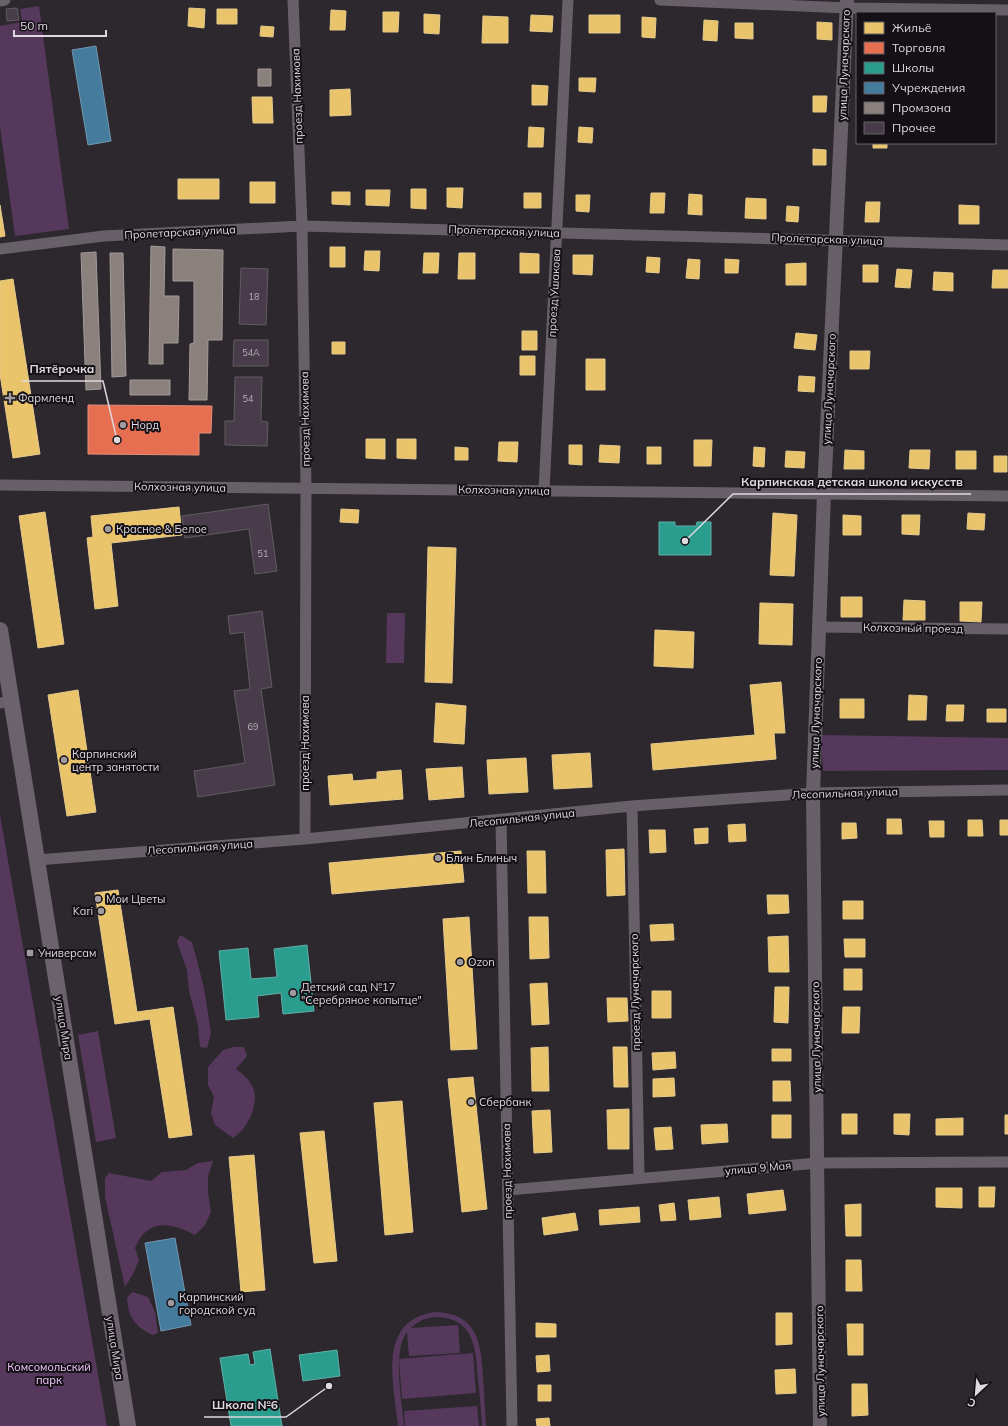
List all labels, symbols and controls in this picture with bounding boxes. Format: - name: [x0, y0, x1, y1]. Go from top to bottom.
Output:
- street label: улица Луначарского: [835, 9, 853, 121]
- scale bar: [14, 12, 106, 38]
- legend: [856, 12, 996, 144]
- text: 50 m: [20, 18, 48, 33]
- text: Жильё: [892, 20, 932, 35]
- text: Торговля: [892, 40, 945, 55]
- street label: проезд Нахимова: [288, 48, 306, 144]
- text: Школы: [892, 60, 934, 75]
- text: Учреждения: [891, 80, 965, 95]
- text: Промзона: [892, 100, 951, 115]
- text: Прочее: [892, 120, 936, 135]
- street label: Пролетарская улица: [124, 222, 236, 242]
- street label: Пролетарская улица: [448, 222, 560, 240]
- street label: Пролетарская улица: [771, 230, 883, 248]
- street label: проезд Ушакова: [545, 248, 563, 338]
- house number: 18: [249, 291, 259, 302]
- street label: улица Луначарского: [819, 333, 839, 445]
- house number: 54А: [242, 347, 260, 358]
- callout: Пятёрочка: [22, 357, 103, 381]
- text: Пятёрочка: [30, 361, 94, 376]
- street label: проезд Нахимова: [297, 371, 313, 467]
- place label: Фармленд: [18, 391, 74, 405]
- marker: Фармленд: [5, 393, 15, 403]
- house number: 54: [243, 393, 254, 404]
- place label: Норд: [131, 418, 160, 432]
- marker: Норд: [118, 420, 128, 430]
- callout: Карпинская детская школа искусств: [733, 470, 971, 494]
- text: Карпинская детская школа искусств: [741, 474, 963, 489]
- street label: Колхозная улица: [134, 479, 226, 495]
- street label: Колхозная улица: [458, 482, 550, 498]
- place label: Красное & Белое: [116, 522, 207, 536]
- marker: Красное & Белое: [103, 524, 113, 534]
- house number: 51: [258, 548, 268, 559]
- street label: Колхозный проезд: [863, 620, 963, 636]
- street label: улица Луначарского: [807, 657, 825, 769]
- street label: проезд Нахимова: [298, 695, 312, 791]
- house number: 69: [248, 721, 258, 732]
- place label: Карпинский центр занятости: [72, 747, 159, 774]
- marker: Карпинский центр занятости: [59, 755, 69, 765]
- street label: Лесопильная улица: [792, 784, 898, 802]
- street label: Лесопильная улица: [468, 805, 576, 831]
- street label: Лесопильная улица: [147, 836, 253, 858]
- place label: Блин Блиныч: [446, 851, 517, 865]
- marker: Блин Блиныч: [433, 853, 443, 863]
- place label: Мои Цветы: [106, 892, 166, 906]
- marker: Мои Цветы: [93, 894, 103, 904]
- place label: Kari: [73, 904, 93, 918]
- marker: Kari: [96, 906, 106, 916]
- street label: проезд Луначарского: [627, 933, 643, 1051]
- place label: Универсам: [37, 946, 96, 960]
- marker: Универсам: [25, 948, 35, 958]
- place label: Ozon: [468, 955, 495, 969]
- marker: Ozon: [455, 957, 465, 967]
- place label: Детский сад №17 "Серебряное копытце": [301, 980, 422, 1007]
- street label: улица Луначарского: [808, 981, 824, 1093]
- marker: Детский сад №17 "Серебряное копытце": [288, 988, 298, 998]
- street label: улица Мира: [52, 995, 76, 1061]
- place label: Сбербанк: [479, 1095, 531, 1109]
- marker: Сбербанк: [466, 1097, 476, 1107]
- street label: проезд Нахимова: [499, 1123, 515, 1219]
- street label: улица 9 Мая: [724, 1158, 792, 1178]
- place label: Карпинский городской суд: [179, 1290, 256, 1317]
- marker: Карпинский городской суд: [166, 1298, 176, 1308]
- street label: улица Луначарского: [812, 1305, 828, 1417]
- street label: улица Мира: [103, 1315, 127, 1381]
- park label: Комсомольский парк: [7, 1360, 91, 1387]
- north arrow: [956, 1374, 996, 1414]
- callout: Школа №6: [204, 1393, 286, 1417]
- text: С: [965, 1395, 978, 1411]
- text: Школа №6: [212, 1397, 278, 1412]

